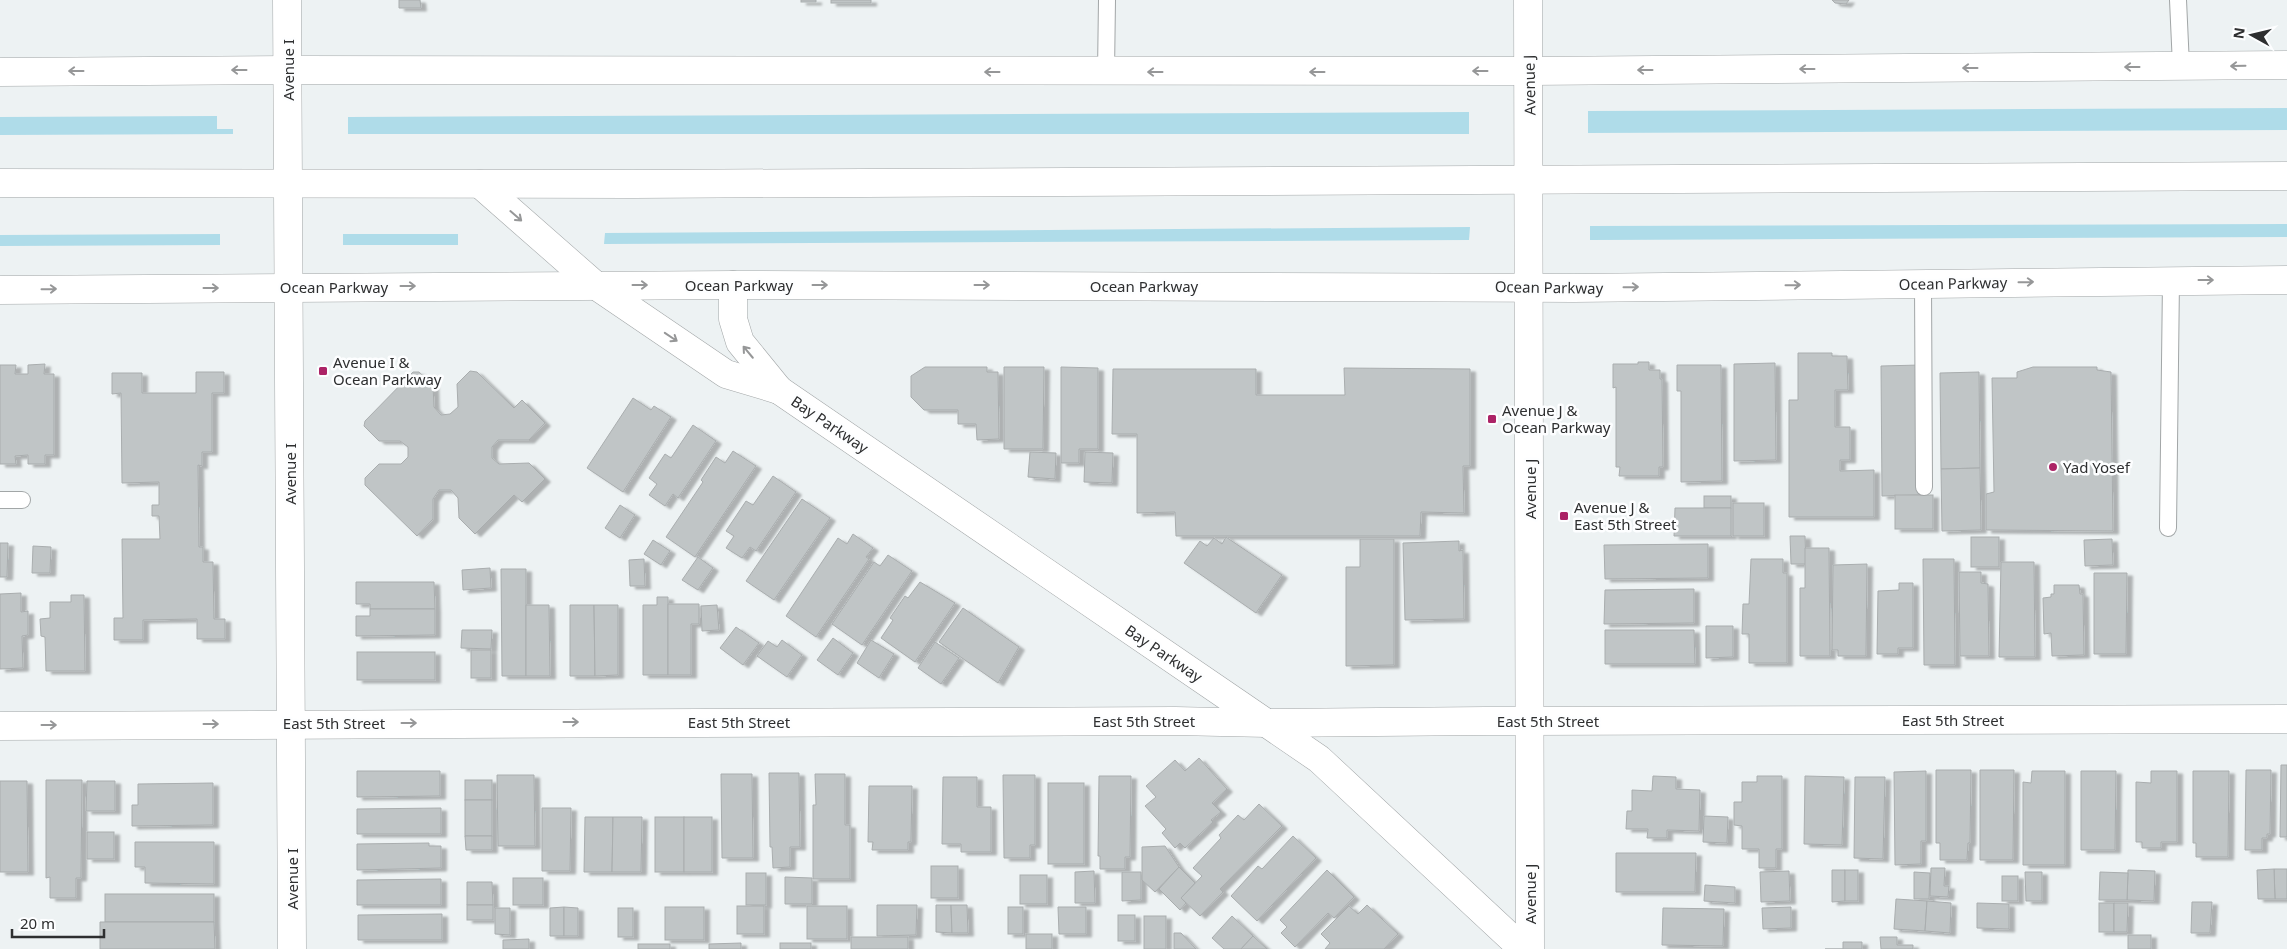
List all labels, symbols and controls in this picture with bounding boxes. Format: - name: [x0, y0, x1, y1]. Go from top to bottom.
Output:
- north arrow: [2227, 10, 2277, 60]
- text: N: [2228, 26, 2249, 40]
- street label: Avenue I: [278, 39, 298, 101]
- street label: Avenue J: [1518, 54, 1540, 116]
- one-way arrow: [2231, 61, 2247, 71]
- one-way arrow: [2124, 62, 2140, 72]
- one-way arrow: [1962, 63, 1978, 73]
- one-way arrow: [1799, 64, 1816, 74]
- one-way arrow: [1637, 65, 1653, 75]
- one-way arrow: [231, 66, 247, 75]
- one-way arrow: [1472, 66, 1488, 76]
- one-way arrow: [69, 67, 85, 76]
- one-way arrow: [985, 67, 1001, 77]
- one-way arrow: [1147, 67, 1164, 77]
- one-way arrow: [1310, 67, 1326, 77]
- one-way arrow: [510, 210, 523, 222]
- street label: Ocean Parkway: [1899, 272, 2008, 294]
- street label: Ocean Parkway: [685, 275, 794, 295]
- one-way arrow: [2197, 275, 2213, 285]
- street label: Ocean Parkway: [1090, 276, 1199, 296]
- street label: Ocean Parkway: [1495, 276, 1604, 298]
- street label: Ocean Parkway: [280, 277, 389, 297]
- one-way arrow: [2017, 277, 2033, 287]
- one-way arrow: [632, 280, 648, 290]
- one-way arrow: [812, 280, 828, 290]
- one-way arrow: [974, 280, 990, 290]
- one-way arrow: [1785, 280, 1801, 290]
- one-way arrow: [399, 281, 415, 291]
- one-way arrow: [1622, 282, 1639, 292]
- one-way arrow: [202, 283, 219, 293]
- one-way arrow: [40, 284, 56, 294]
- one-way arrow: [664, 332, 678, 343]
- one-way arrow: [743, 345, 754, 358]
- place label: Avenue I & Ocean Parkway: [333, 352, 442, 389]
- marker: Avenue I & Ocean Parkway: [317, 365, 329, 377]
- street label: Bay Parkway: [787, 391, 873, 457]
- place label: Avenue J & Ocean Parkway: [1502, 400, 1611, 437]
- marker: Avenue J & Ocean Parkway: [1486, 413, 1498, 425]
- street label: Avenue I: [280, 443, 300, 505]
- place label: Yad Yosef: [2063, 457, 2131, 477]
- street label: Avenue J: [1520, 459, 1540, 519]
- marker: Yad Yosef: [2047, 461, 2059, 473]
- place label: Avenue J & East 5th Street: [1574, 497, 1677, 534]
- marker: Avenue J & East 5th Street: [1558, 510, 1570, 522]
- street label: Bay Parkway: [1121, 620, 1207, 686]
- street label: East 5th Street: [1902, 710, 2005, 730]
- street label: East 5th Street: [1093, 711, 1196, 731]
- street label: East 5th Street: [1497, 711, 1600, 731]
- street label: East 5th Street: [688, 712, 791, 732]
- street label: East 5th Street: [283, 713, 386, 733]
- one-way arrow: [562, 717, 579, 727]
- one-way arrow: [400, 718, 416, 728]
- one-way arrow: [202, 719, 219, 729]
- one-way arrow: [40, 720, 56, 730]
- street label: Avenue I: [282, 848, 302, 910]
- street label: Avenue J: [1520, 864, 1540, 924]
- scale bar: [12, 906, 105, 938]
- text: 20 m: [20, 913, 55, 933]

